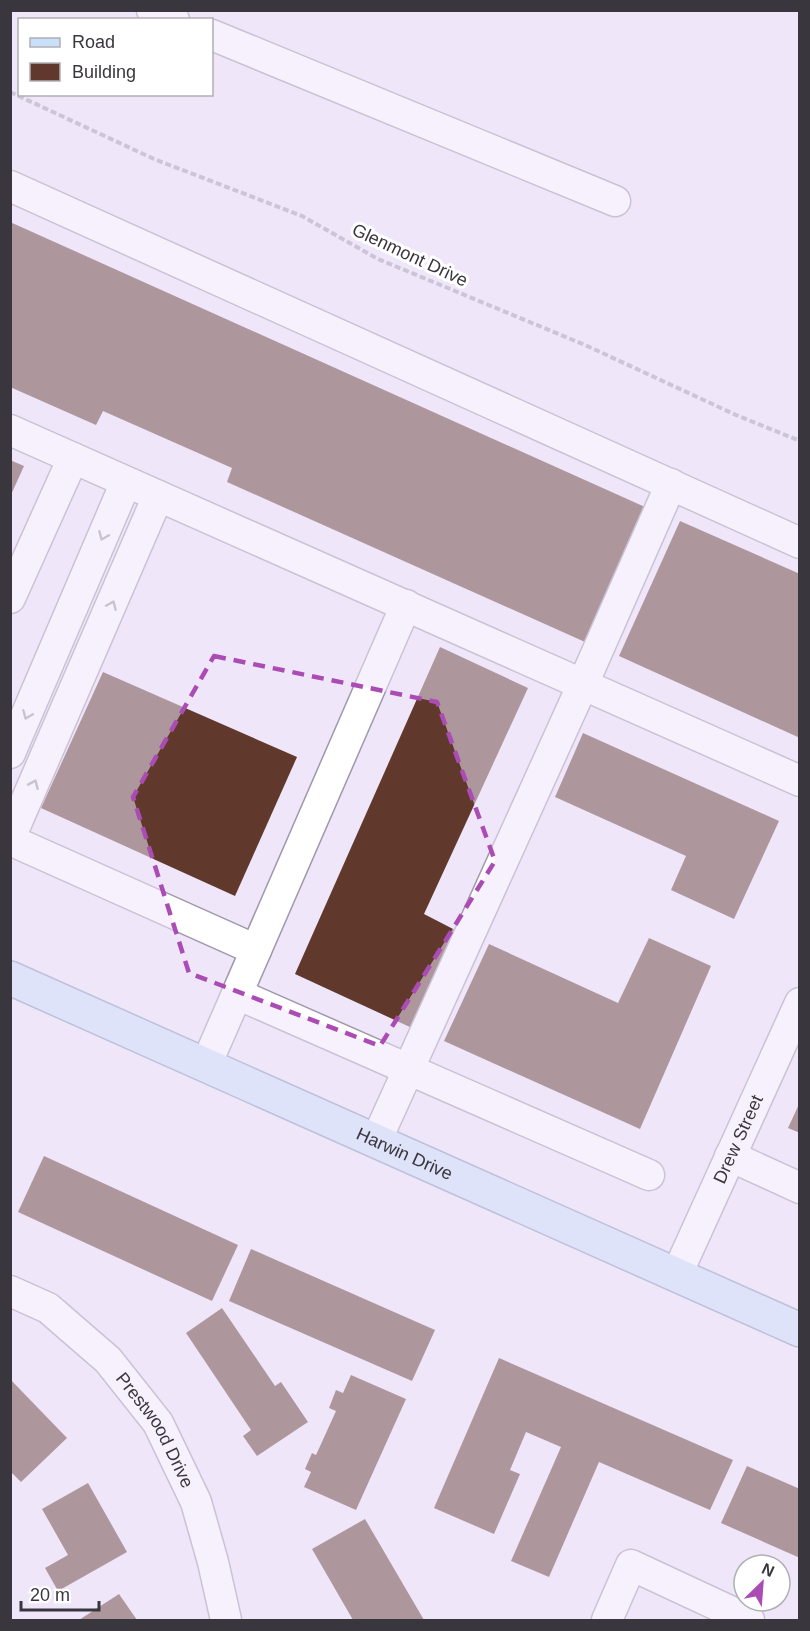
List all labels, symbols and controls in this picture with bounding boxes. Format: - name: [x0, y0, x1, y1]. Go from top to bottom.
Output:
- legend: [18, 18, 213, 96]
- text: Road: [72, 32, 115, 52]
- text: Building: [72, 62, 136, 82]
- street label: Glenmont Drive: [349, 220, 471, 290]
- one-way arrow: [99, 529, 111, 540]
- one-way arrow: [104, 601, 116, 612]
- one-way arrow: [22, 709, 34, 720]
- one-way arrow: [27, 779, 39, 790]
- street label: Drew Street: [709, 1092, 767, 1187]
- street label: Harwin Drive: [353, 1124, 456, 1184]
- street label: Prestwood Drive: [112, 1369, 198, 1491]
- north arrow: [732, 1553, 792, 1613]
- text: N: [759, 1560, 777, 1580]
- scale bar: [21, 1574, 99, 1612]
- text: 20 m: [30, 1585, 70, 1605]

